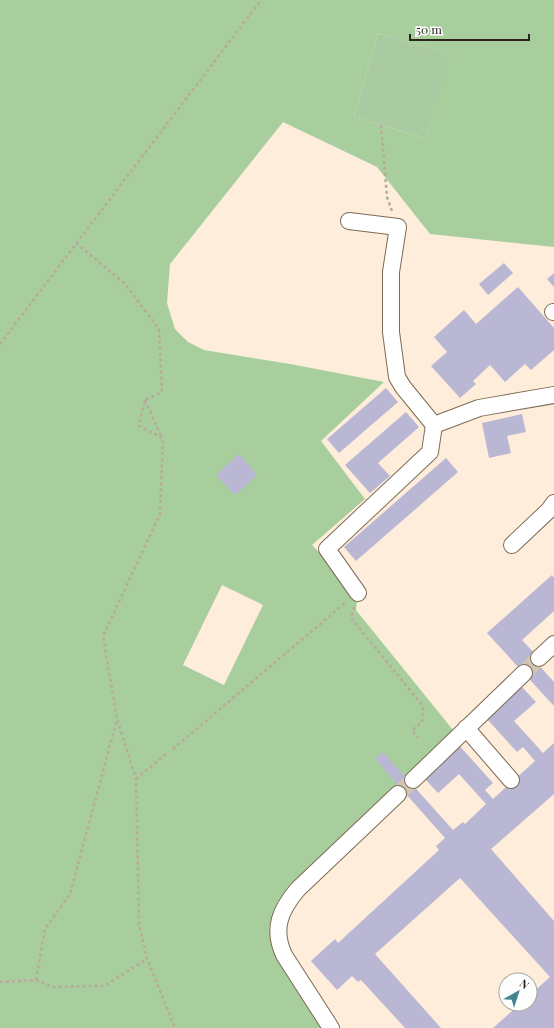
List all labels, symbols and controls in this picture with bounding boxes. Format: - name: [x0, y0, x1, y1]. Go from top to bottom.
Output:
- scale bar: [410, 16, 529, 42]
- text: 50 m: [416, 21, 442, 37]
- north arrow: [498, 972, 538, 1012]
- text: N: [517, 976, 532, 992]

